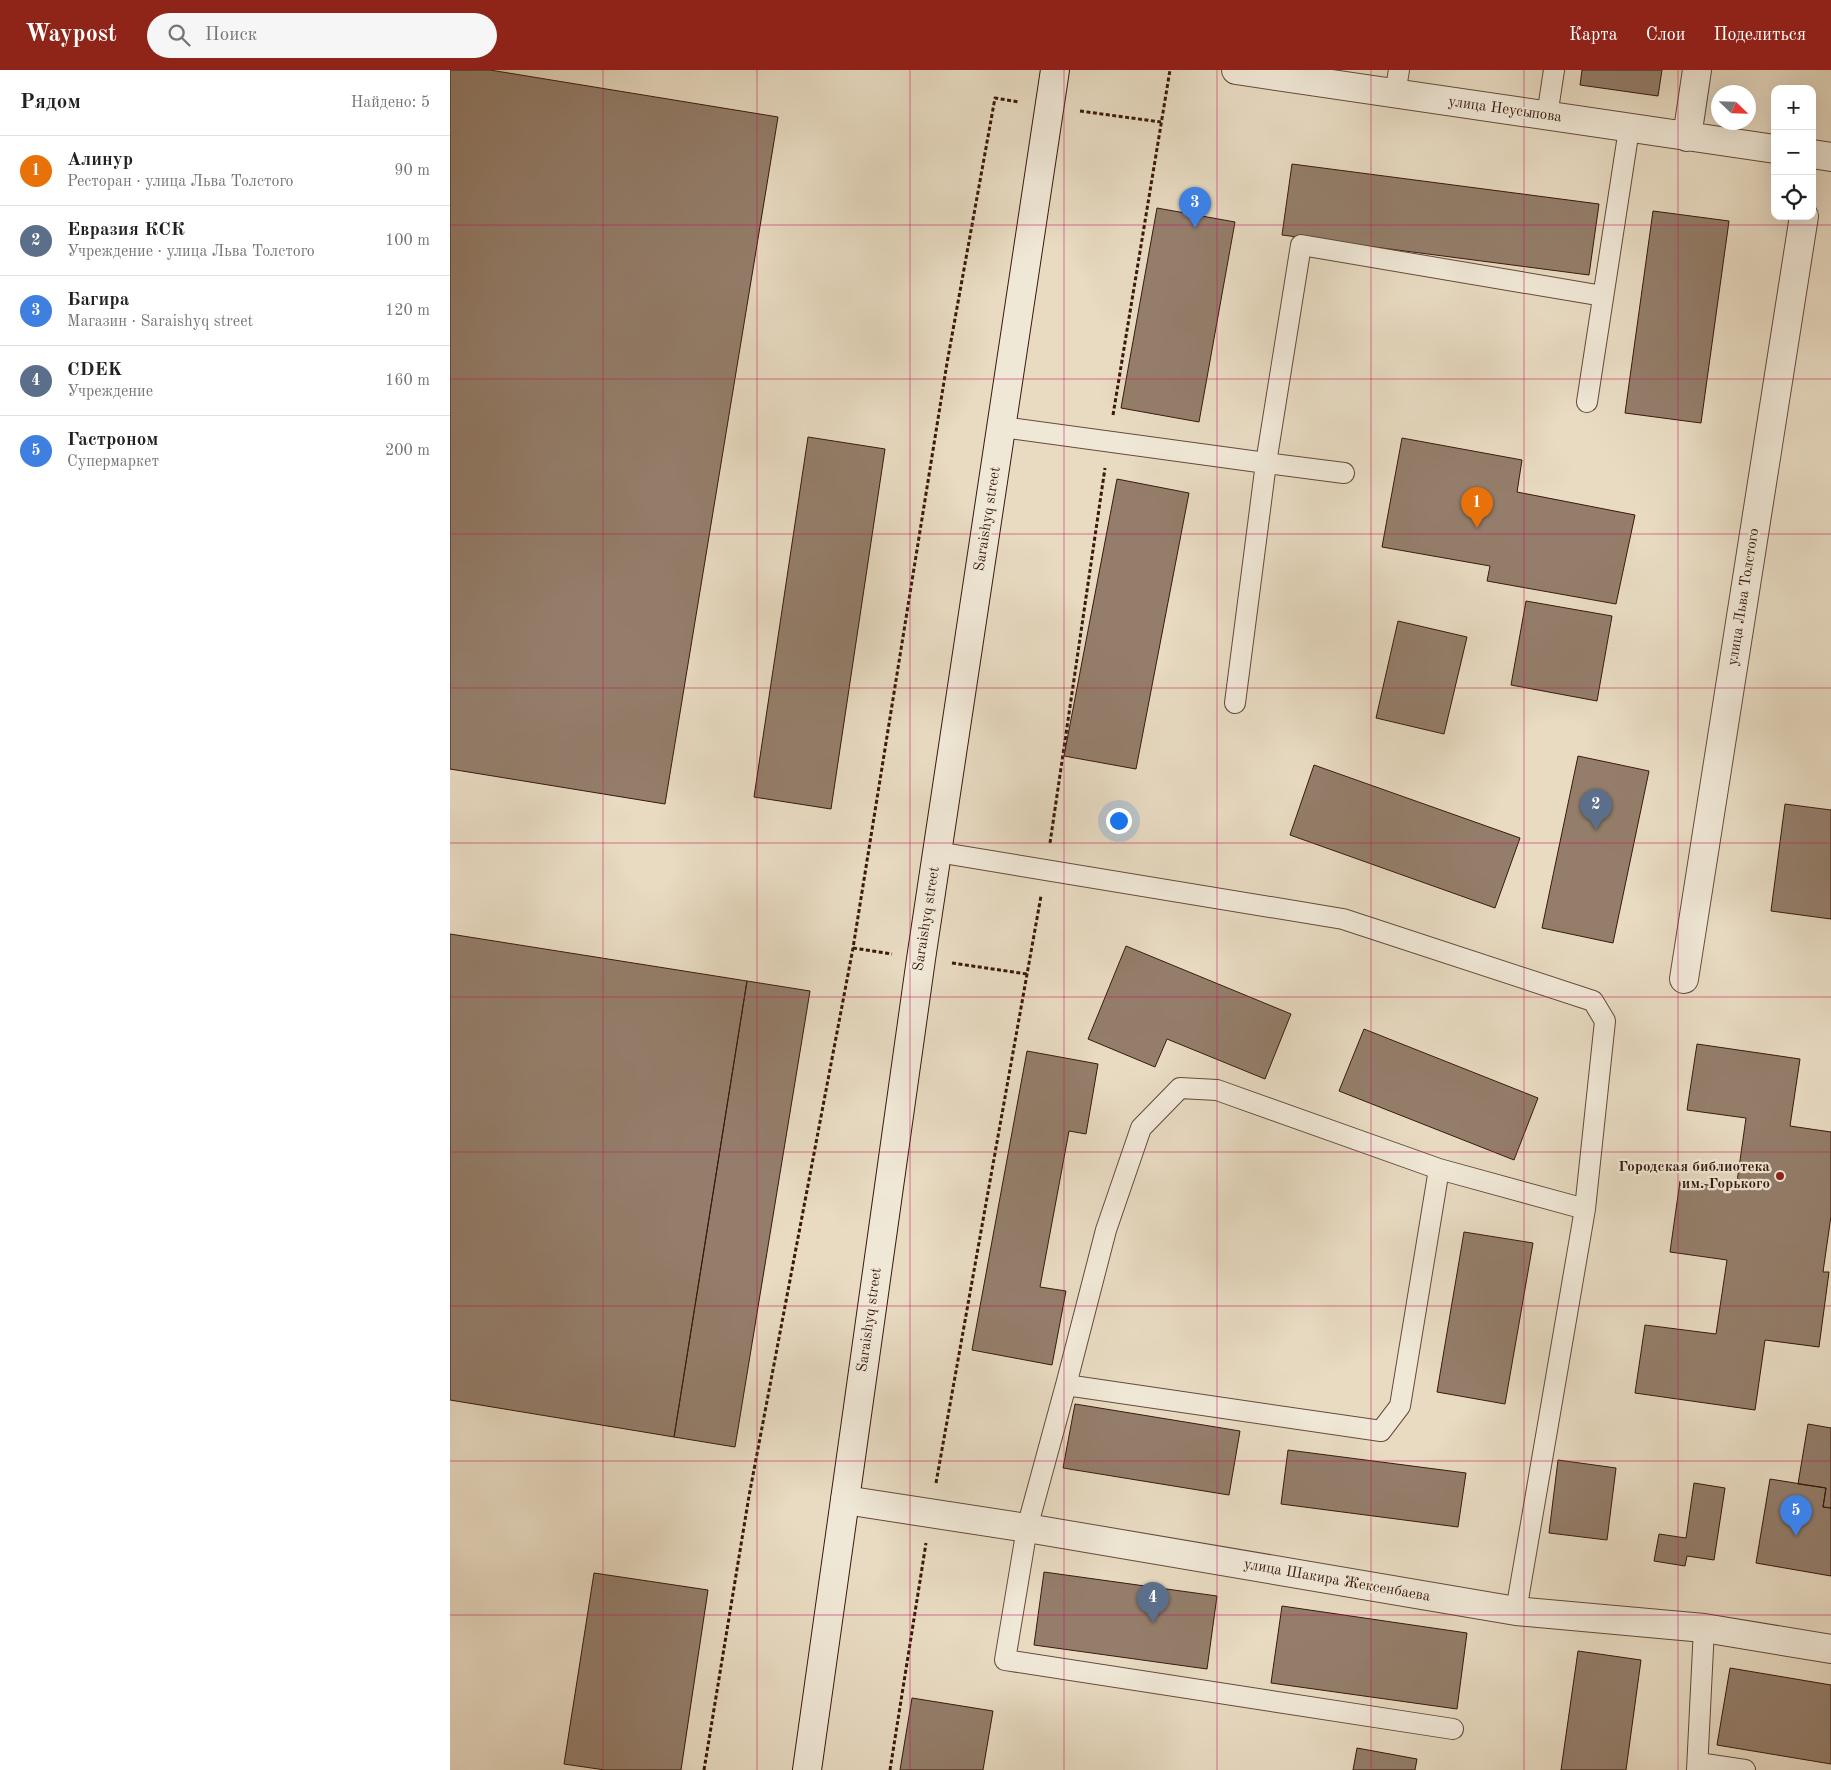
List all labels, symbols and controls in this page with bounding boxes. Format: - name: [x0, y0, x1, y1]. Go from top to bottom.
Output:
- search box: [147, 13, 497, 58]
- icon: search: [165, 21, 193, 49]
- text: Waypost: [25, 23, 117, 47]
- text: Поиск: [205, 26, 257, 45]
- text: Карта: [1569, 26, 1618, 44]
- text: Слои: [1646, 26, 1685, 44]
- text: Поделиться: [1713, 26, 1806, 44]
- north arrow: [1711, 85, 1756, 130]
- map controls: [1771, 85, 1816, 220]
- button: +: [1771, 85, 1816, 130]
- text: Рядом: [20, 92, 81, 113]
- text: Найдено: 5: [351, 95, 430, 111]
- street label: улица Неусыпова: [1447, 95, 1563, 125]
- button: −: [1771, 130, 1816, 175]
- text: Алинур: [67, 151, 133, 170]
- text: 1: [31, 163, 41, 179]
- text: 90 m: [394, 163, 430, 179]
- text: Ресторан · улица Льва Толстого: [67, 174, 293, 190]
- button: locate: [1771, 175, 1816, 220]
- pin: 3: [1179, 187, 1211, 228]
- text: Евразия КСК: [67, 221, 185, 240]
- text: 2: [31, 233, 41, 249]
- text: 100 m: [385, 233, 430, 249]
- text: Учреждение · улица Льва Толстого: [67, 244, 315, 260]
- text: Багира: [67, 291, 129, 310]
- text: 3: [31, 303, 41, 319]
- text: 120 m: [385, 303, 430, 319]
- text: Магазин · Saraishyq street: [67, 314, 253, 330]
- text: CDEK: [67, 361, 122, 380]
- text: 4: [31, 373, 41, 389]
- text: 160 m: [385, 373, 430, 389]
- text: Учреждение: [67, 384, 153, 400]
- text: Гастроном: [67, 431, 158, 450]
- text: 5: [31, 443, 41, 459]
- text: 200 m: [385, 443, 430, 459]
- text: Супермаркет: [67, 454, 159, 470]
- street label: Saraishyq street: [972, 466, 1004, 572]
- pin: 1: [1461, 487, 1493, 528]
- street label: улица Льва Толстого: [1726, 527, 1762, 667]
- pin: 2: [1580, 789, 1612, 830]
- your location: [1106, 808, 1132, 834]
- street label: Saraishyq street: [911, 866, 943, 972]
- place label: Городская библиотека им. Горького: [1618, 1160, 1770, 1192]
- marker: Городская библиотека им. Горького: [1774, 1170, 1786, 1182]
- street label: Saraishyq street: [855, 1267, 885, 1373]
- pin: 5: [1780, 1495, 1812, 1536]
- street label: улица Шакира Жексенбаева: [1243, 1557, 1432, 1605]
- pin: 4: [1137, 1582, 1169, 1623]

